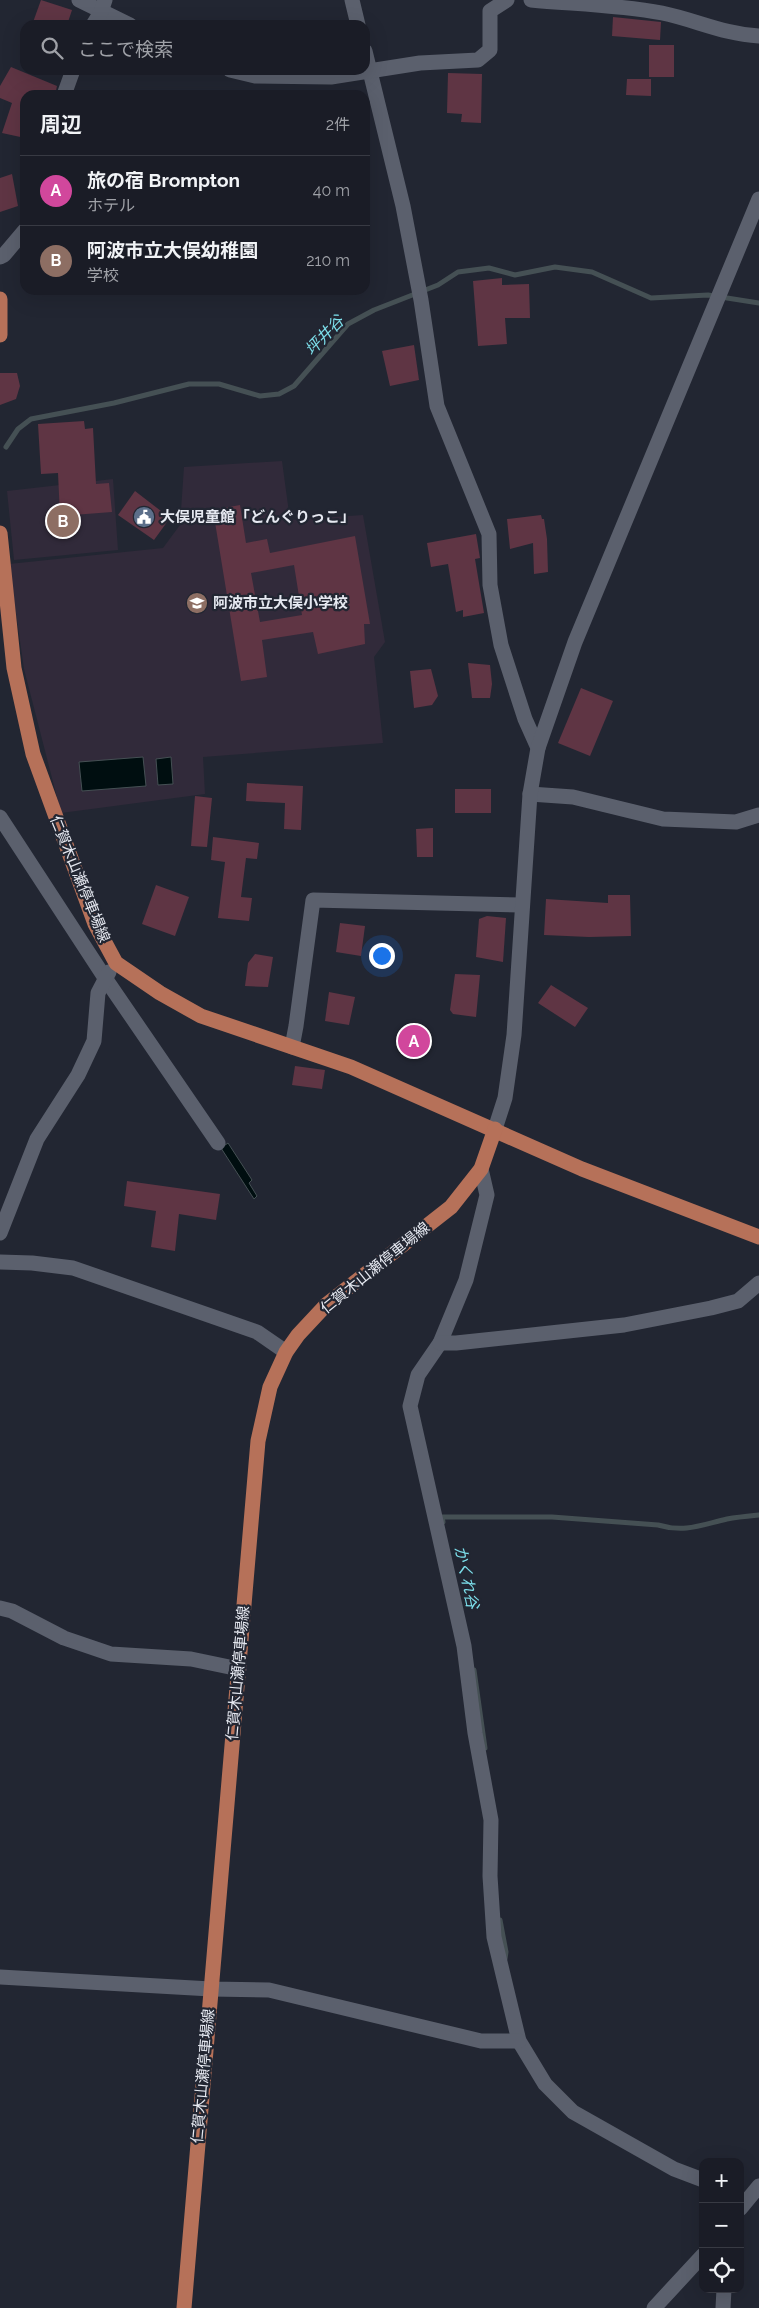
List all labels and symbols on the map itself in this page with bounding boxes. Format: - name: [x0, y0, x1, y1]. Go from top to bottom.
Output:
- water label: 坪井谷: [301, 310, 349, 359]
- pin: B: [47, 502, 79, 540]
- public building icon: 大俣児童館「どんぐりっこ」: [132, 505, 156, 529]
- place label: 大俣児童館「どんぐりっこ」: [160, 508, 355, 526]
- school or university icon: 阿波市立大俣小学校: [185, 591, 209, 615]
- place label: 阿波市立大俣小学校: [213, 594, 348, 612]
- street label: 仁賀木山瀬停車場線: [46, 813, 114, 945]
- your location: [369, 943, 395, 969]
- pin: A: [398, 1022, 430, 1060]
- street label: 仁賀木山瀬停車場線: [317, 1219, 433, 1317]
- water label: かくれ谷: [451, 1544, 483, 1612]
- street label: 仁賀木山瀬停車場線: [223, 1605, 253, 1741]
- street label: 仁賀木山瀬停車場線: [188, 2008, 218, 2144]

